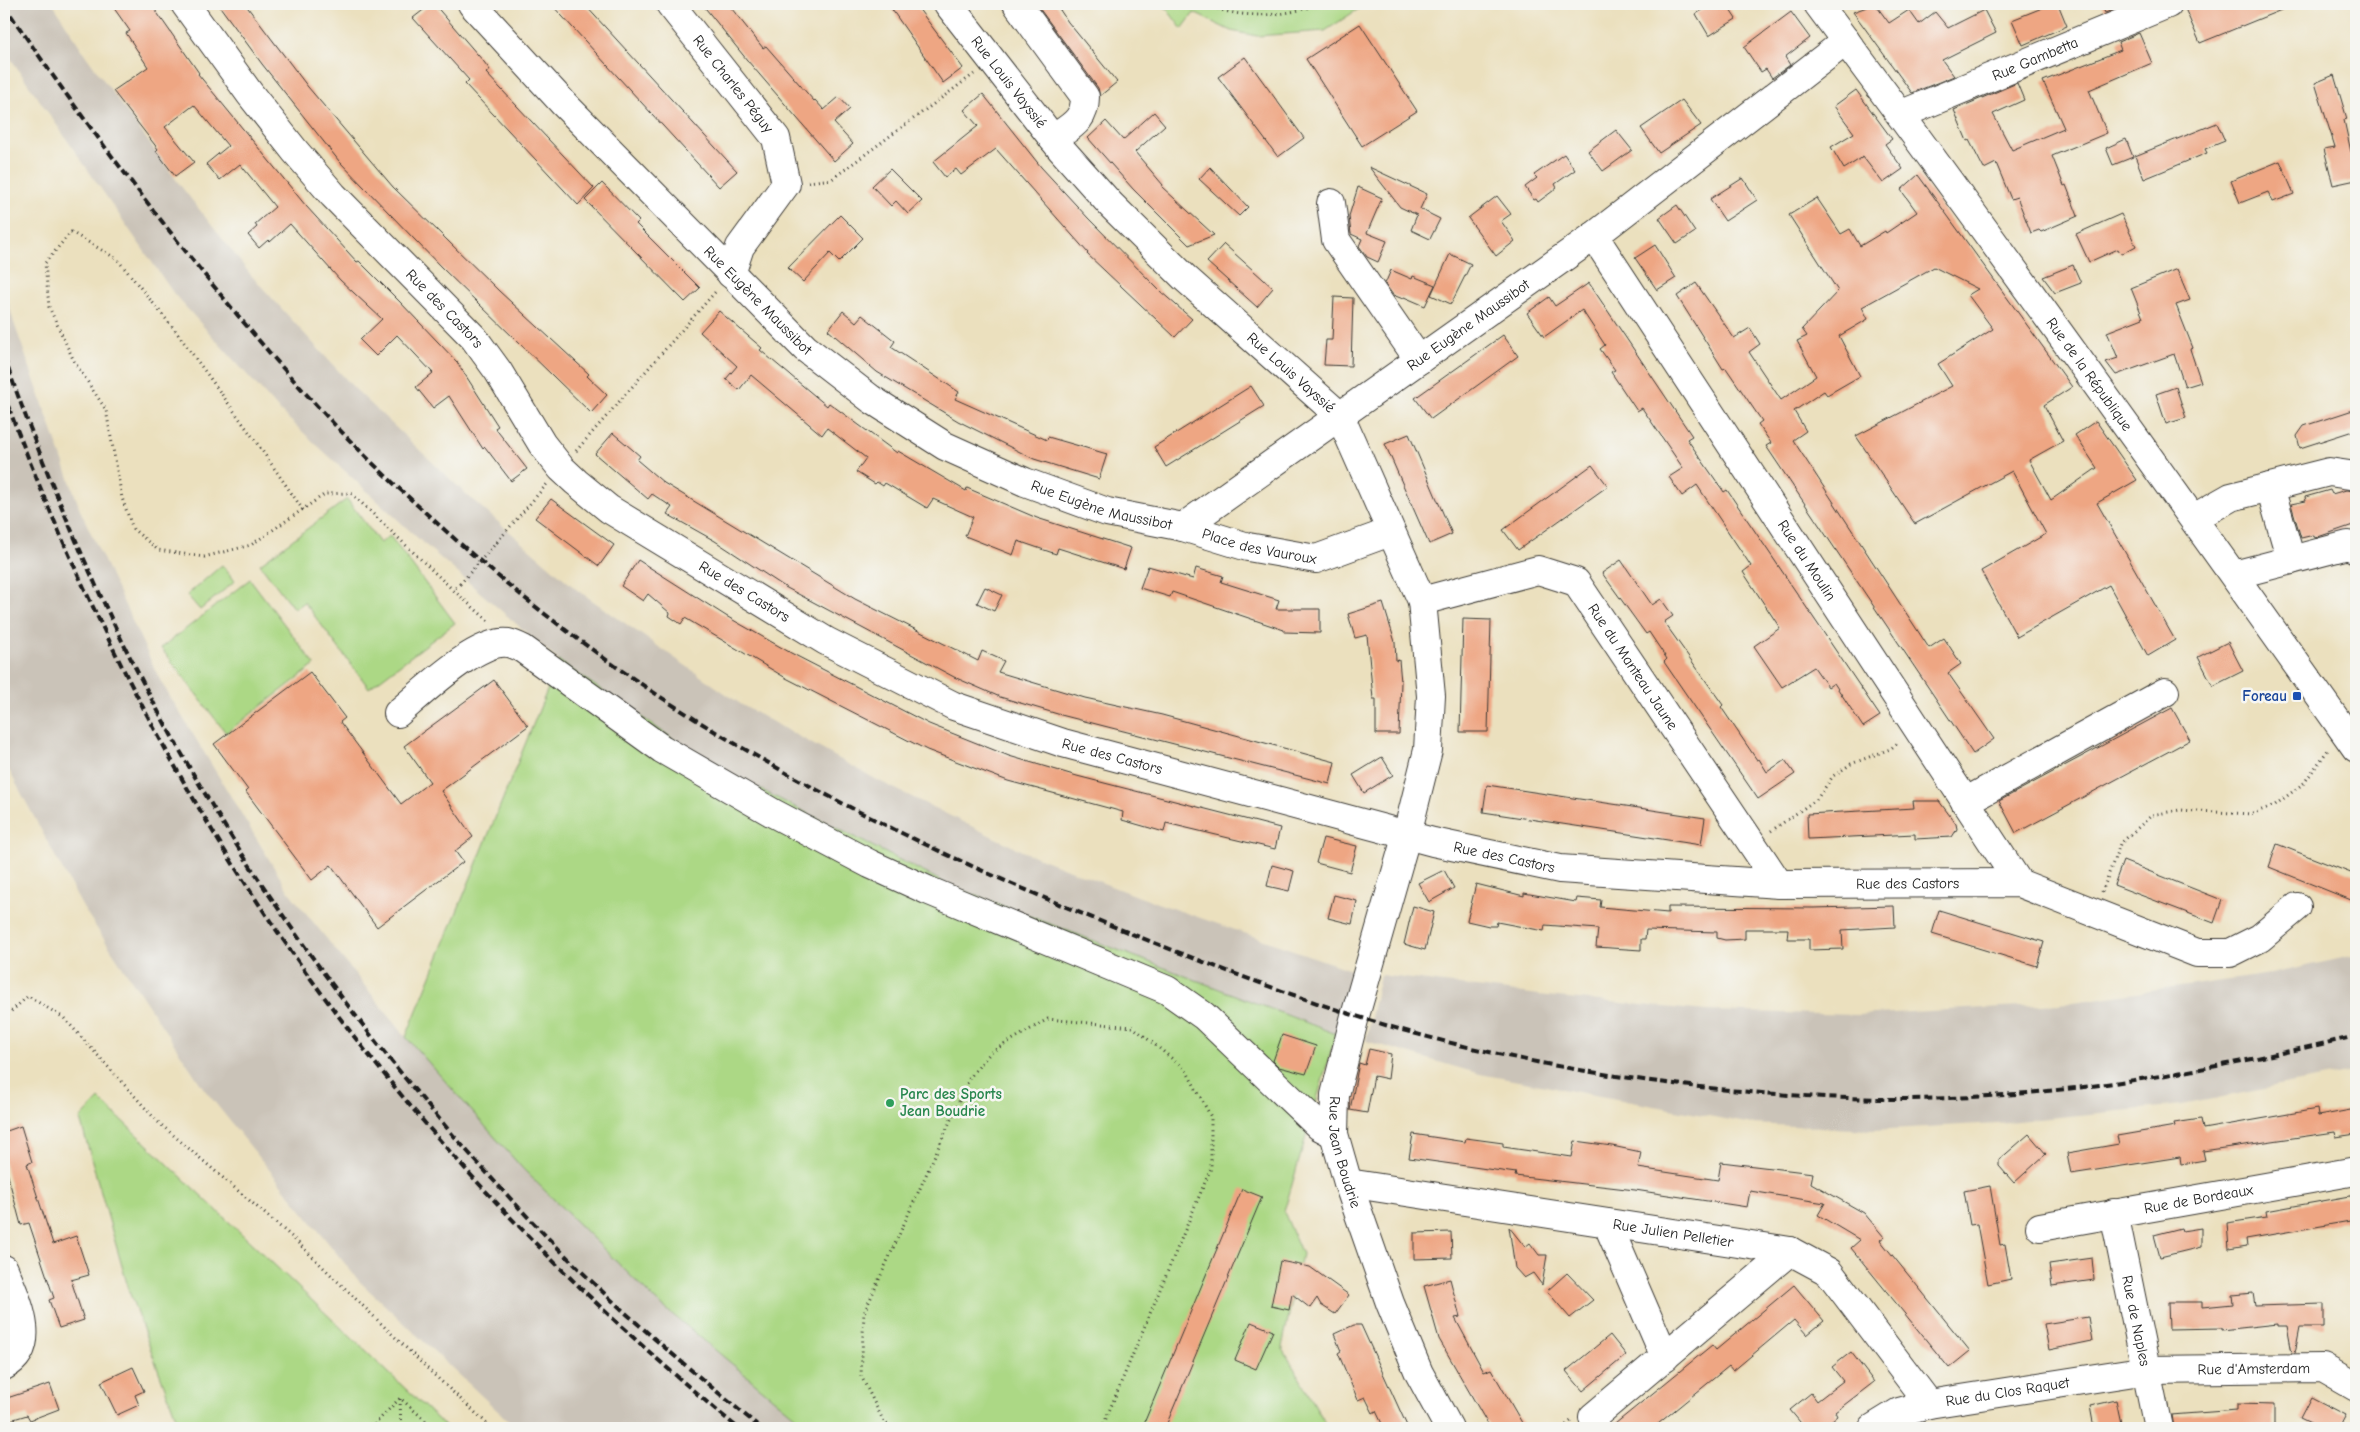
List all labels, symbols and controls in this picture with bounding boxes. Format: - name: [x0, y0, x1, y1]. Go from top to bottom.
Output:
- street label: Rue Charles Péguy: [689, 31, 778, 137]
- street label: Rue Louis Vayssié: [967, 32, 1051, 132]
- street label: Rue Gambetta: [1989, 33, 2081, 85]
- street label: Rue Eugène Maussibot: [700, 242, 816, 359]
- street label: Rue des Castors: [402, 265, 487, 351]
- street label: Rue Eugène Maussibot: [1403, 275, 1534, 375]
- street label: Rue de la République: [2042, 314, 2136, 435]
- street label: Rue Louis Vayssié: [1243, 329, 1339, 417]
- street label: Rue Eugène Maussibot: [1029, 476, 1174, 534]
- street label: Rue du Moulin: [1774, 516, 1840, 604]
- street label: Place des Vauroux: [1200, 524, 1319, 568]
- street label: Rue des Castors: [696, 557, 793, 626]
- street label: Rue du Manteau Jaune: [1584, 600, 1682, 734]
- place label: Foreau: [2242, 687, 2287, 705]
- marker: Foreau: [2291, 690, 2303, 702]
- street label: Rue des Castors: [1060, 734, 1164, 778]
- street label: Rue des Castors: [1452, 838, 1557, 877]
- street label: Rue des Castors: [1856, 874, 1959, 893]
- place label: Parc des Sports Jean Boudrie: [900, 1085, 1002, 1120]
- street label: Rue Jean Boudrie: [1325, 1096, 1365, 1211]
- marker: Parc des Sports Jean Boudrie: [884, 1097, 896, 1109]
- street label: Rue de Bordeaux: [2143, 1180, 2255, 1217]
- street label: Rue Julien Pelletier: [1612, 1215, 1735, 1251]
- street label: Rue de Naples: [2118, 1274, 2154, 1368]
- street label: Rue d'Amsterdam: [2197, 1359, 2310, 1378]
- street label: Rue du Clos Raquet: [1944, 1373, 2071, 1410]

